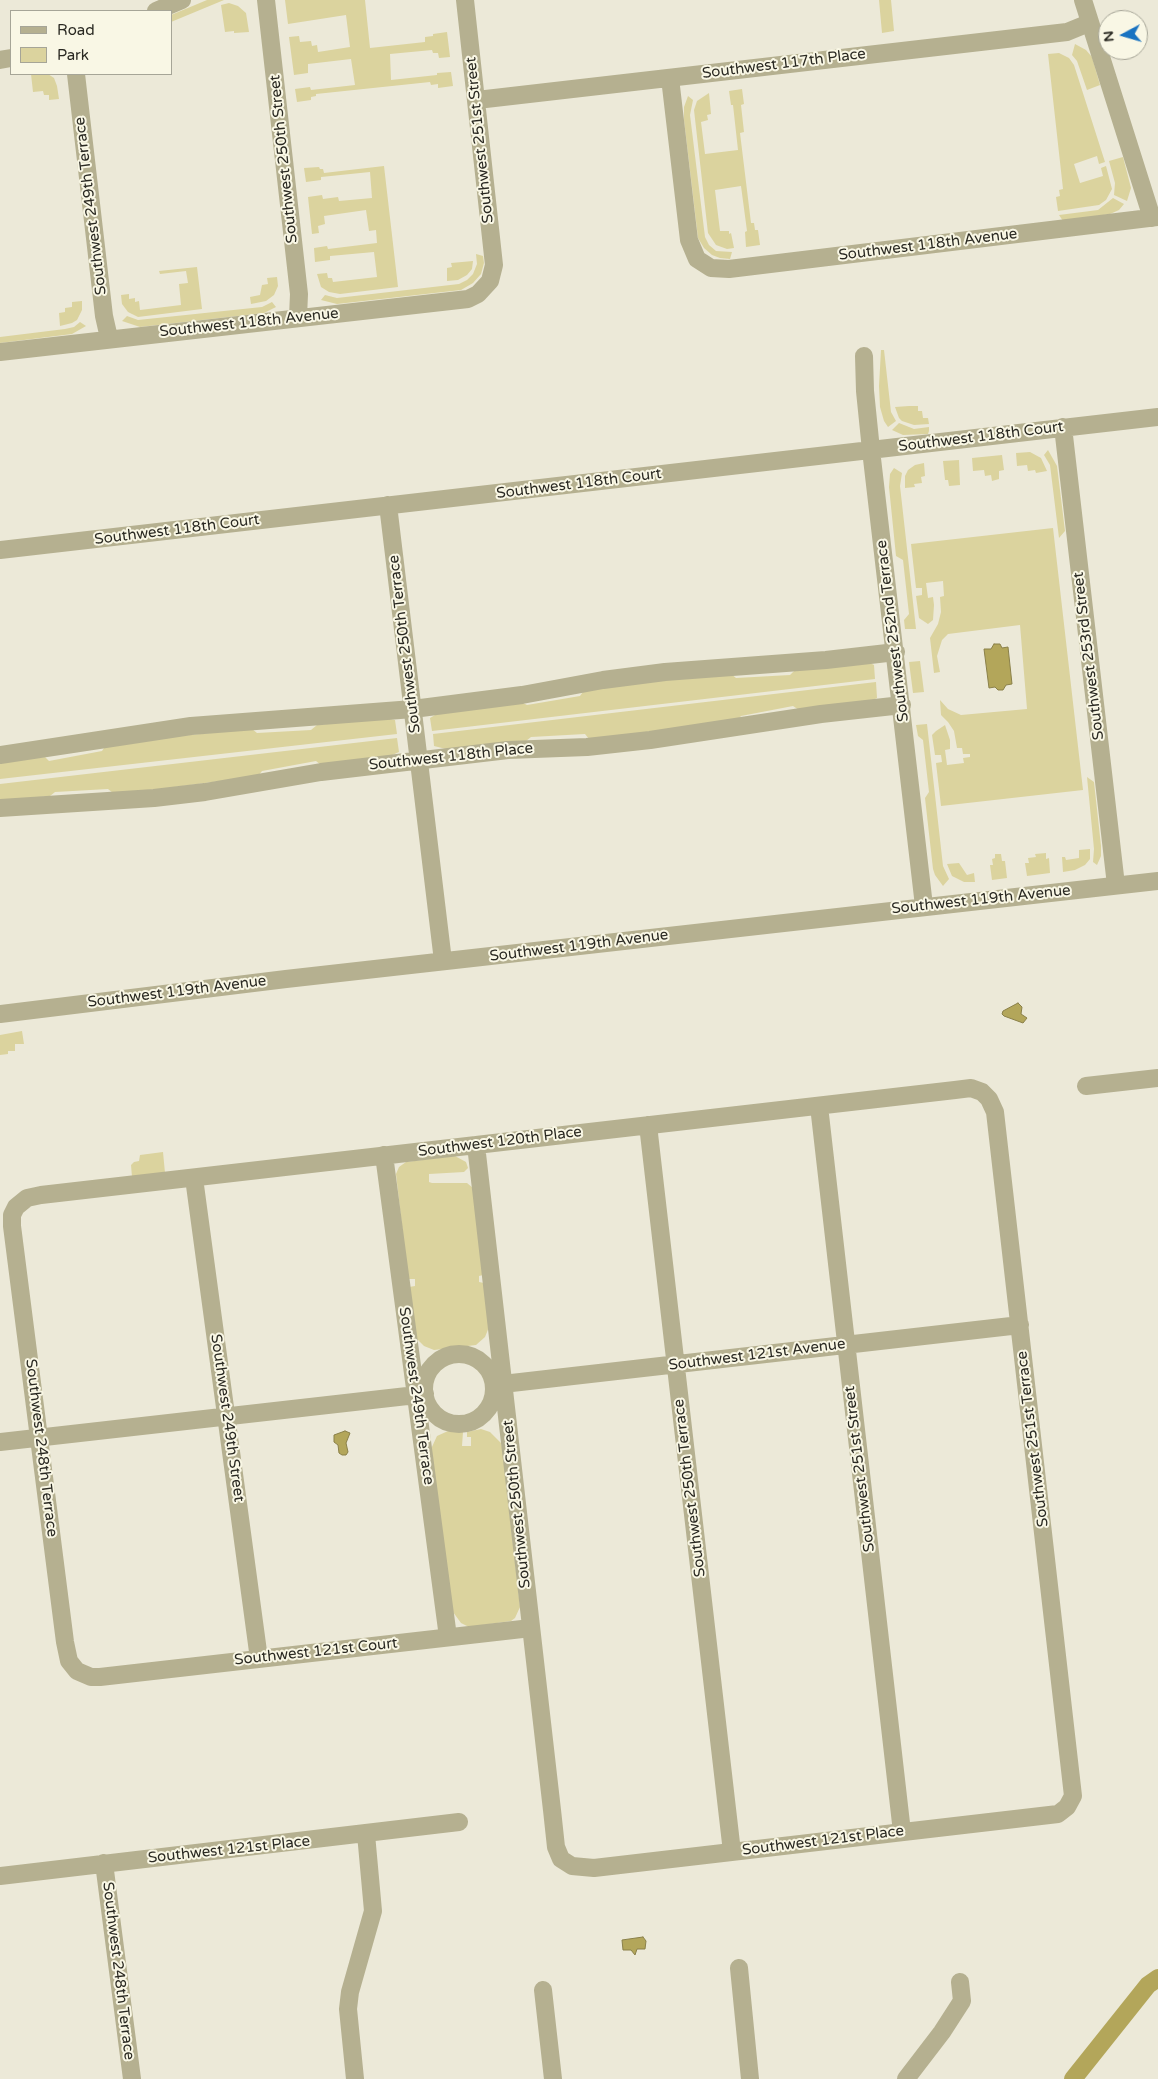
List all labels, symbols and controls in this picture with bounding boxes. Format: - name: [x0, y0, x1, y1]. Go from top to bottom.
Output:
- legend: [10, 10, 172, 75]
- north arrow: [1098, 10, 1148, 60]
- text: Road: [57, 21, 95, 39]
- text: N: [1100, 30, 1118, 43]
- street label: Southwest 117th Place: [701, 45, 867, 83]
- text: Park: [57, 46, 89, 64]
- street label: Southwest 251st Street: [462, 56, 498, 224]
- street label: Southwest 250th Street: [266, 74, 302, 244]
- street label: Southwest 249th Terrace: [71, 116, 111, 296]
- street label: Southwest 118th Avenue: [838, 225, 1018, 265]
- street label: Southwest 118th Avenue: [159, 305, 339, 341]
- street label: Southwest 118th Court: [897, 418, 1065, 456]
- street label: Southwest 118th Court: [495, 465, 663, 503]
- street label: Southwest 118th Court: [93, 511, 261, 549]
- street label: Southwest 252nd Terrace: [873, 539, 913, 723]
- street label: Southwest 250th Terrace: [385, 554, 425, 734]
- street label: Southwest 253rd Street: [1070, 571, 1108, 741]
- street label: Southwest 118th Place: [368, 739, 534, 775]
- street label: Southwest 119th Avenue: [891, 882, 1071, 918]
- street label: Southwest 119th Avenue: [489, 926, 669, 966]
- street label: Southwest 119th Avenue: [87, 972, 267, 1012]
- street label: Southwest 120th Place: [417, 1123, 583, 1161]
- street label: Southwest 249th Terrace: [395, 1306, 437, 1486]
- street label: Southwest 249th Street: [206, 1333, 248, 1503]
- street label: Southwest 121st Avenue: [668, 1335, 846, 1375]
- street label: Southwest 251st Terrace: [1013, 1350, 1053, 1528]
- street label: Southwest 248th Terrace: [21, 1358, 61, 1538]
- street label: Southwest 251st Street: [841, 1385, 879, 1553]
- street label: Southwest 250th Terrace: [670, 1398, 710, 1578]
- street label: Southwest 250th Street: [499, 1419, 535, 1589]
- street label: Southwest 121st Court: [233, 1634, 399, 1670]
- street label: Southwest 121st Place: [741, 1822, 905, 1860]
- street label: Southwest 121st Place: [147, 1833, 311, 1867]
- street label: Southwest 248th Terrace: [98, 1881, 138, 2061]

